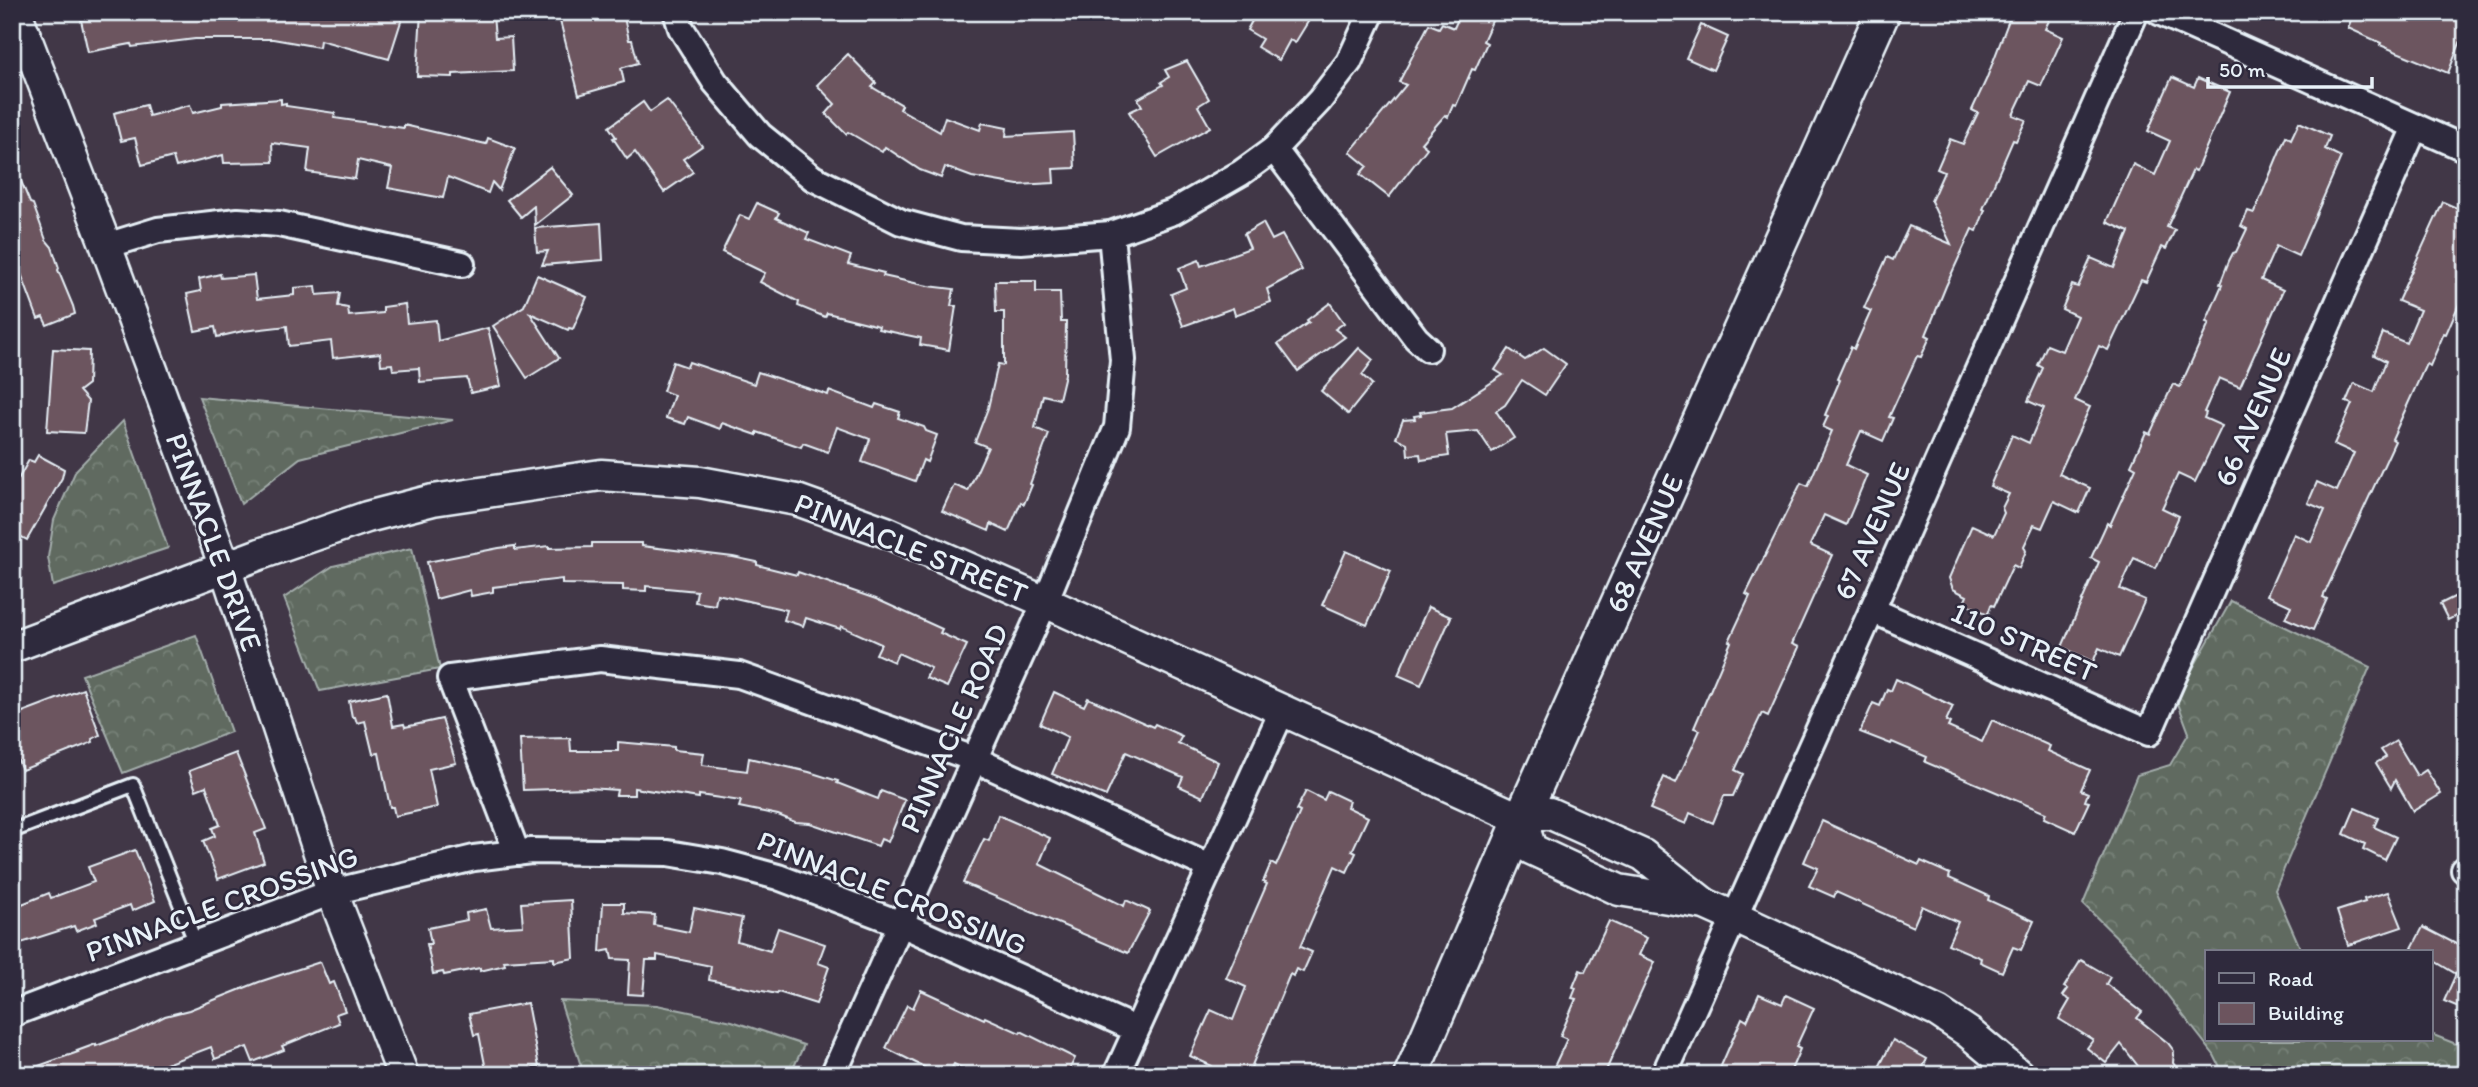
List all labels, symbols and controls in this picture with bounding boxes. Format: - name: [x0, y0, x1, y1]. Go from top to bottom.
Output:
- scale bar: [2208, 46, 2373, 90]
- text: 50 m: [2219, 57, 2266, 82]
- street label: 66 AVENUE: [2206, 342, 2299, 492]
- street label: PINNACLE DRIVE: [158, 428, 271, 656]
- street label: 67 AVENUE: [1825, 456, 1918, 605]
- street label: 68 AVENUE: [1597, 468, 1692, 618]
- street label: PINNACLE STREET: [789, 484, 1033, 611]
- street label: 110 STREET: [1946, 593, 2103, 690]
- street label: PINNACLE ROAD: [891, 617, 1016, 838]
- street label: PINNACLE CROSSING: [752, 822, 1032, 964]
- street label: PINNACLE CROSSING: [80, 837, 363, 970]
- legend: [2205, 950, 2432, 1042]
- text: Road: [2268, 966, 2314, 991]
- text: Building: [2268, 1000, 2344, 1025]

